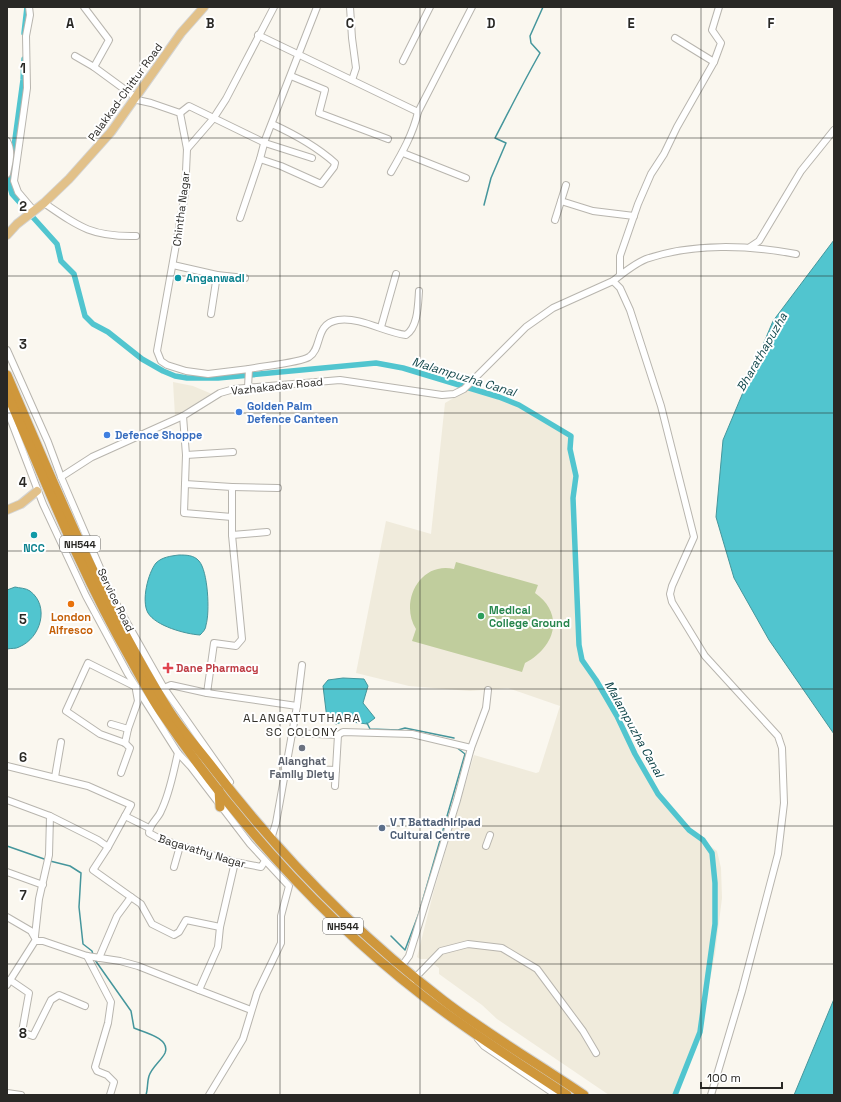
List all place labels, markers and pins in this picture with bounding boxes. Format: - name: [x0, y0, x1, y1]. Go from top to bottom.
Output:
- place label: Anganwadi: [186, 271, 245, 285]
- marker: Anganwadi: [173, 273, 183, 283]
- place label: Golden Palm Defence Canteen: [247, 399, 338, 426]
- marker: Golden Palm Defence Canteen: [234, 407, 244, 417]
- place label: Defence Shoppe: [115, 428, 202, 442]
- marker: Defence Shoppe: [102, 430, 112, 440]
- marker: NCC: [29, 530, 39, 540]
- place label: NCC: [23, 541, 45, 555]
- marker: London Alfresco: [66, 599, 76, 609]
- place label: Medical College Ground: [489, 603, 570, 630]
- place label: London Alfresco: [49, 610, 93, 637]
- marker: Medical College Ground: [476, 611, 486, 621]
- place label: Dane Pharmacy: [176, 661, 259, 675]
- marker: Dane Pharmacy: [163, 663, 173, 673]
- marker: Alanghat Family Diety: [297, 743, 307, 753]
- place label: Alanghat Family Diety: [269, 754, 335, 781]
- place label: V T Battadhiripad Cultural Centre: [390, 815, 481, 842]
- marker: V T Battadhiripad Cultural Centre: [377, 823, 387, 833]

